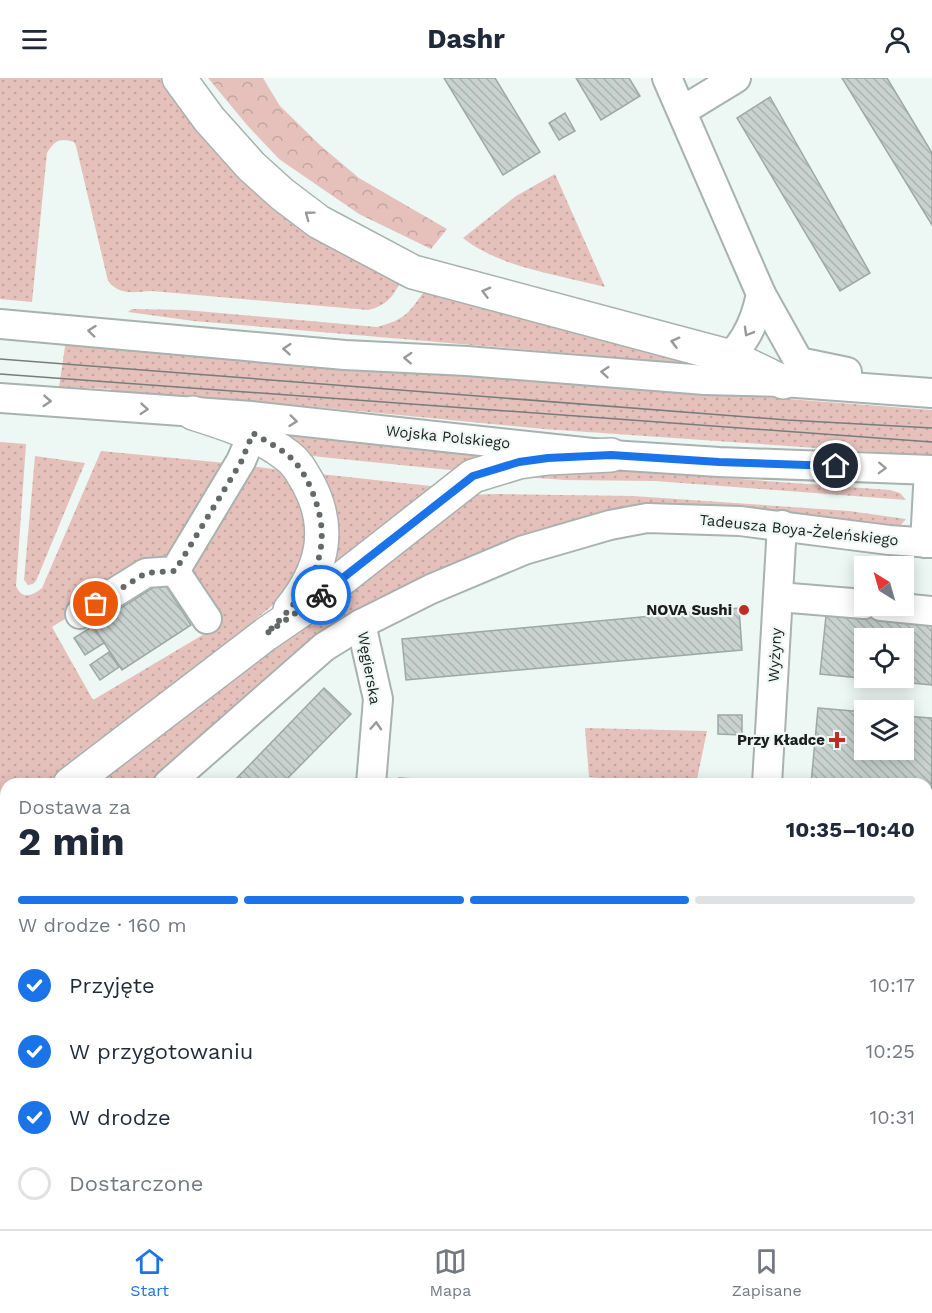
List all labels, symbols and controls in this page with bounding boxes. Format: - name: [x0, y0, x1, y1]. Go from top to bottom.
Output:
- icon: menu: [18, 23, 51, 56]
- text: Dashr: [427, 23, 505, 55]
- icon: person: [881, 23, 914, 56]
- one-way arrow: [305, 211, 316, 222]
- one-way arrow: [482, 286, 492, 299]
- one-way arrow: [88, 325, 97, 338]
- one-way arrow: [744, 326, 755, 336]
- one-way arrow: [670, 336, 680, 349]
- one-way arrow: [282, 343, 291, 356]
- one-way arrow: [404, 351, 413, 364]
- one-way arrow: [600, 366, 609, 379]
- one-way arrow: [43, 394, 52, 407]
- one-way arrow: [139, 402, 148, 415]
- one-way arrow: [289, 414, 298, 426]
- street label: Wojska Polskiego: [385, 422, 511, 452]
- pin: [810, 440, 861, 491]
- icon: home: [819, 449, 852, 482]
- one-way arrow: [878, 461, 887, 474]
- street label: Tadeusza Boya-Żeleńskiego: [699, 511, 899, 549]
- north arrow: [854, 556, 914, 616]
- map controls: [854, 556, 914, 760]
- courier: [291, 565, 351, 625]
- pin: [70, 578, 121, 629]
- icon: bike: [305, 579, 338, 612]
- icon: bag: [79, 587, 112, 620]
- place label: NOVA Sushi: [646, 601, 732, 619]
- marker: NOVA Sushi: [737, 603, 751, 617]
- street label: Wyżyny: [765, 627, 785, 683]
- button: locate: [854, 628, 914, 688]
- street label: Węgierska: [354, 630, 384, 706]
- button: layers: [854, 700, 914, 760]
- one-way arrow: [369, 722, 382, 731]
- place label: Przy Kładce: [737, 731, 825, 749]
- marker: Przy Kładce: [830, 733, 844, 747]
- text: Dostawa za: [18, 795, 131, 819]
- text: 10:35–10:40: [786, 817, 915, 842]
- text: 2 min: [18, 819, 125, 864]
- text: W drodze · 160 m: [18, 913, 187, 937]
- icon: check: [18, 969, 51, 1002]
- text: Przyjęte: [69, 973, 155, 998]
- text: 10:17: [870, 973, 915, 997]
- icon: check: [18, 1035, 51, 1068]
- text: W przygotowaniu: [69, 1039, 253, 1064]
- text: 10:25: [866, 1039, 915, 1063]
- icon: check: [18, 1101, 51, 1134]
- text: W drodze: [69, 1105, 171, 1130]
- text: 10:31: [869, 1105, 915, 1129]
- text: Dostarczone: [69, 1171, 203, 1196]
- tab: Start: [130, 1245, 169, 1300]
- tab: Mapa: [429, 1245, 471, 1300]
- tab: Zapisane: [732, 1245, 802, 1300]

